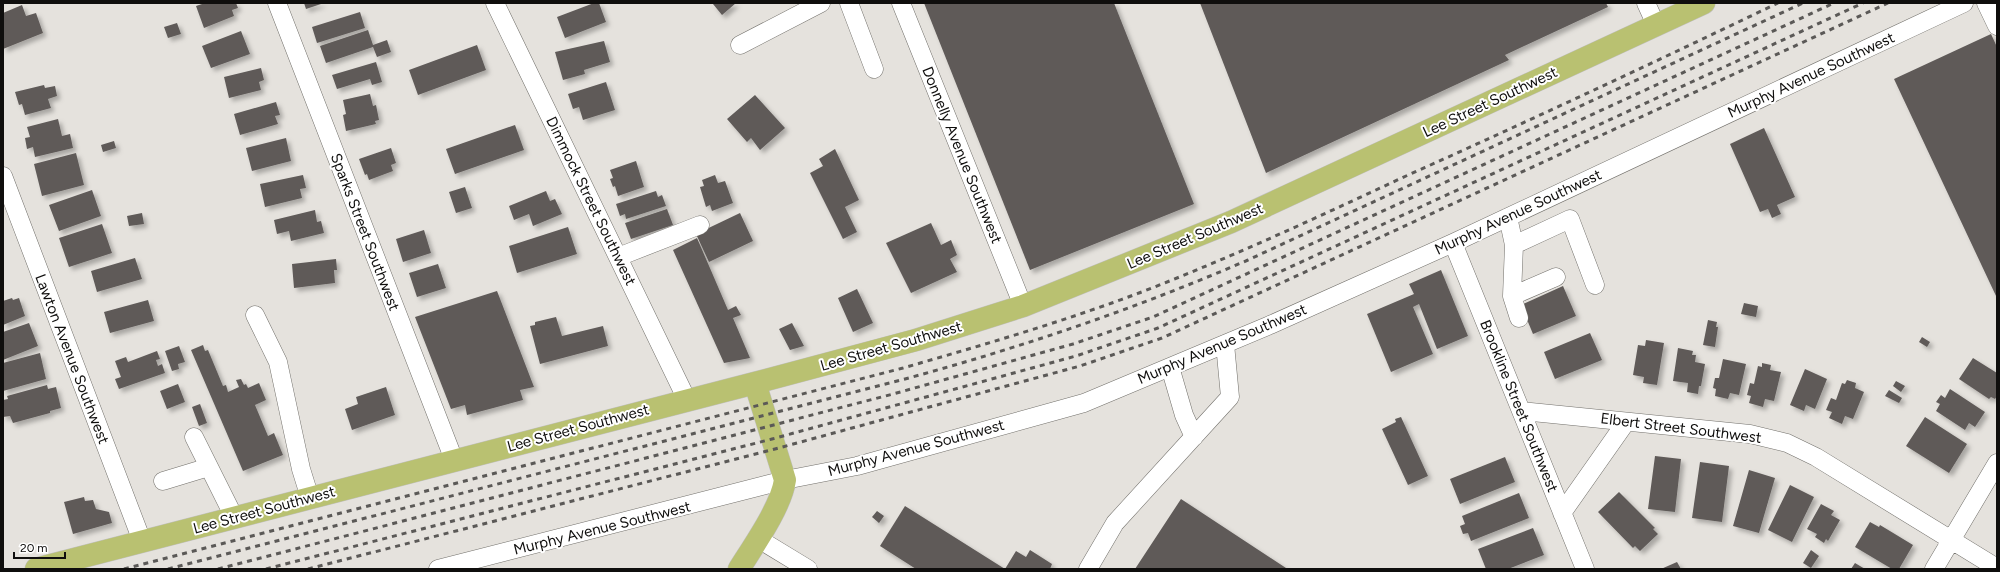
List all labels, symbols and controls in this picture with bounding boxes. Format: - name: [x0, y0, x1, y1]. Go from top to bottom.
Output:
- street label: Murphy Avenue Southwest: [1725, 28, 1898, 122]
- street label: Lee Street Southwest: [1420, 63, 1560, 141]
- street label: Donnelly Avenue Southwest: [918, 64, 1006, 246]
- street label: Dimmock Street Southwest: [542, 114, 640, 289]
- street label: Sparks Street Southwest: [327, 151, 403, 314]
- street label: Murphy Avenue Southwest: [1432, 165, 1605, 259]
- street label: Lee Street Southwest: [1124, 199, 1266, 273]
- street label: Lawton Avenue Southwest: [31, 271, 113, 447]
- street label: Murphy Avenue Southwest: [1135, 300, 1310, 388]
- street label: Lee Street Southwest: [818, 317, 964, 375]
- street label: Brookline Street Southwest: [1476, 317, 1562, 495]
- street label: Lee Street Southwest: [505, 400, 651, 456]
- street label: Elbert Street Southwest: [1600, 409, 1763, 447]
- street label: Murphy Avenue Southwest: [826, 416, 1007, 480]
- street label: Lee Street Southwest: [191, 482, 337, 538]
- street label: Murphy Avenue Southwest: [512, 497, 693, 559]
- scale bar: [14, 534, 65, 560]
- text: 20 m: [20, 541, 48, 555]

